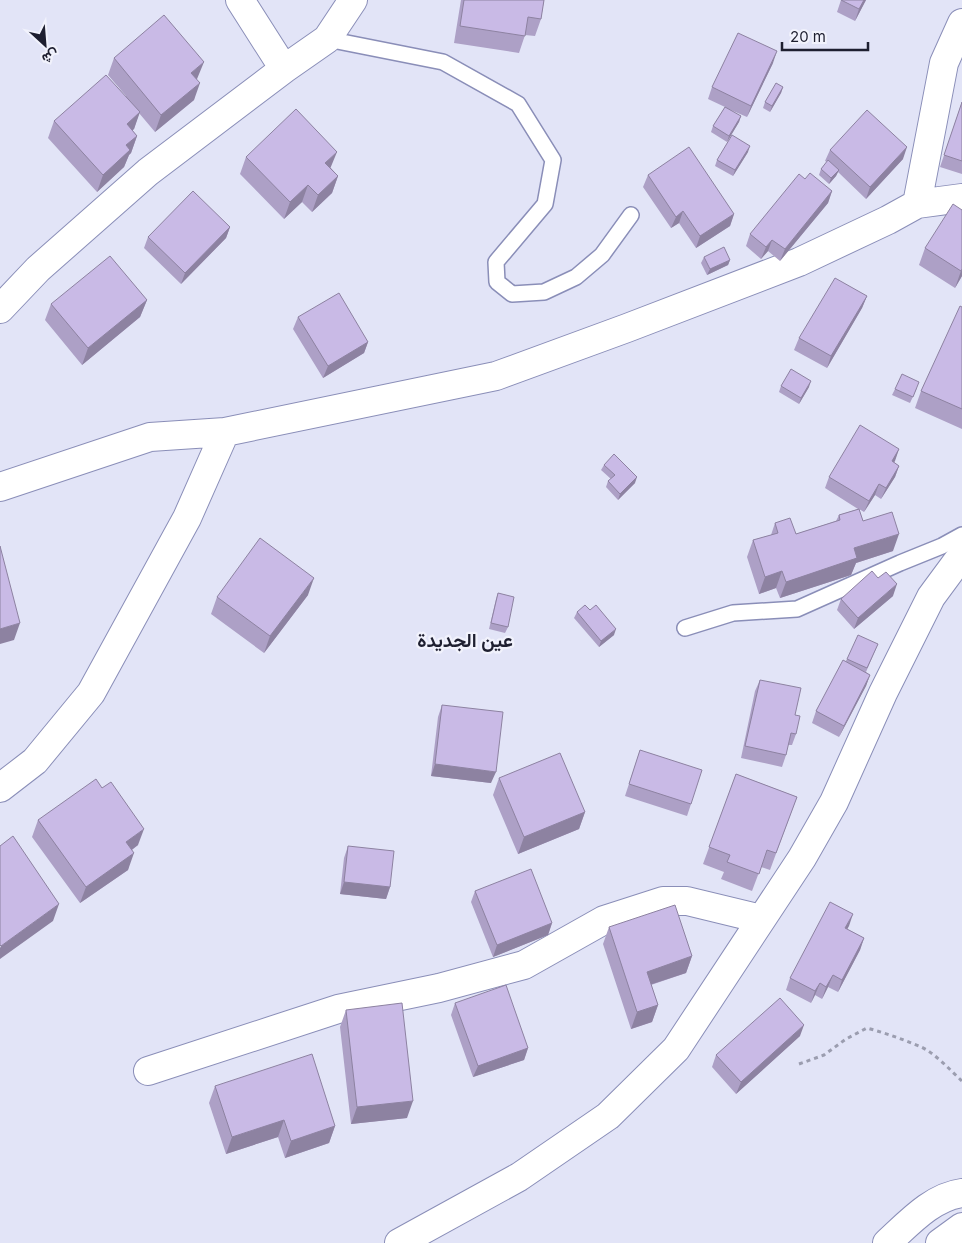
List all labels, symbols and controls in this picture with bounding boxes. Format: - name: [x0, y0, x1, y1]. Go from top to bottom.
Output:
- north arrow: [20, 20, 70, 70]
- scale bar: [782, 20, 868, 52]
- text: 20 m: [790, 27, 826, 46]
- text: ش: [39, 45, 62, 69]
- district label: عين الجديدة: [417, 629, 513, 652]

